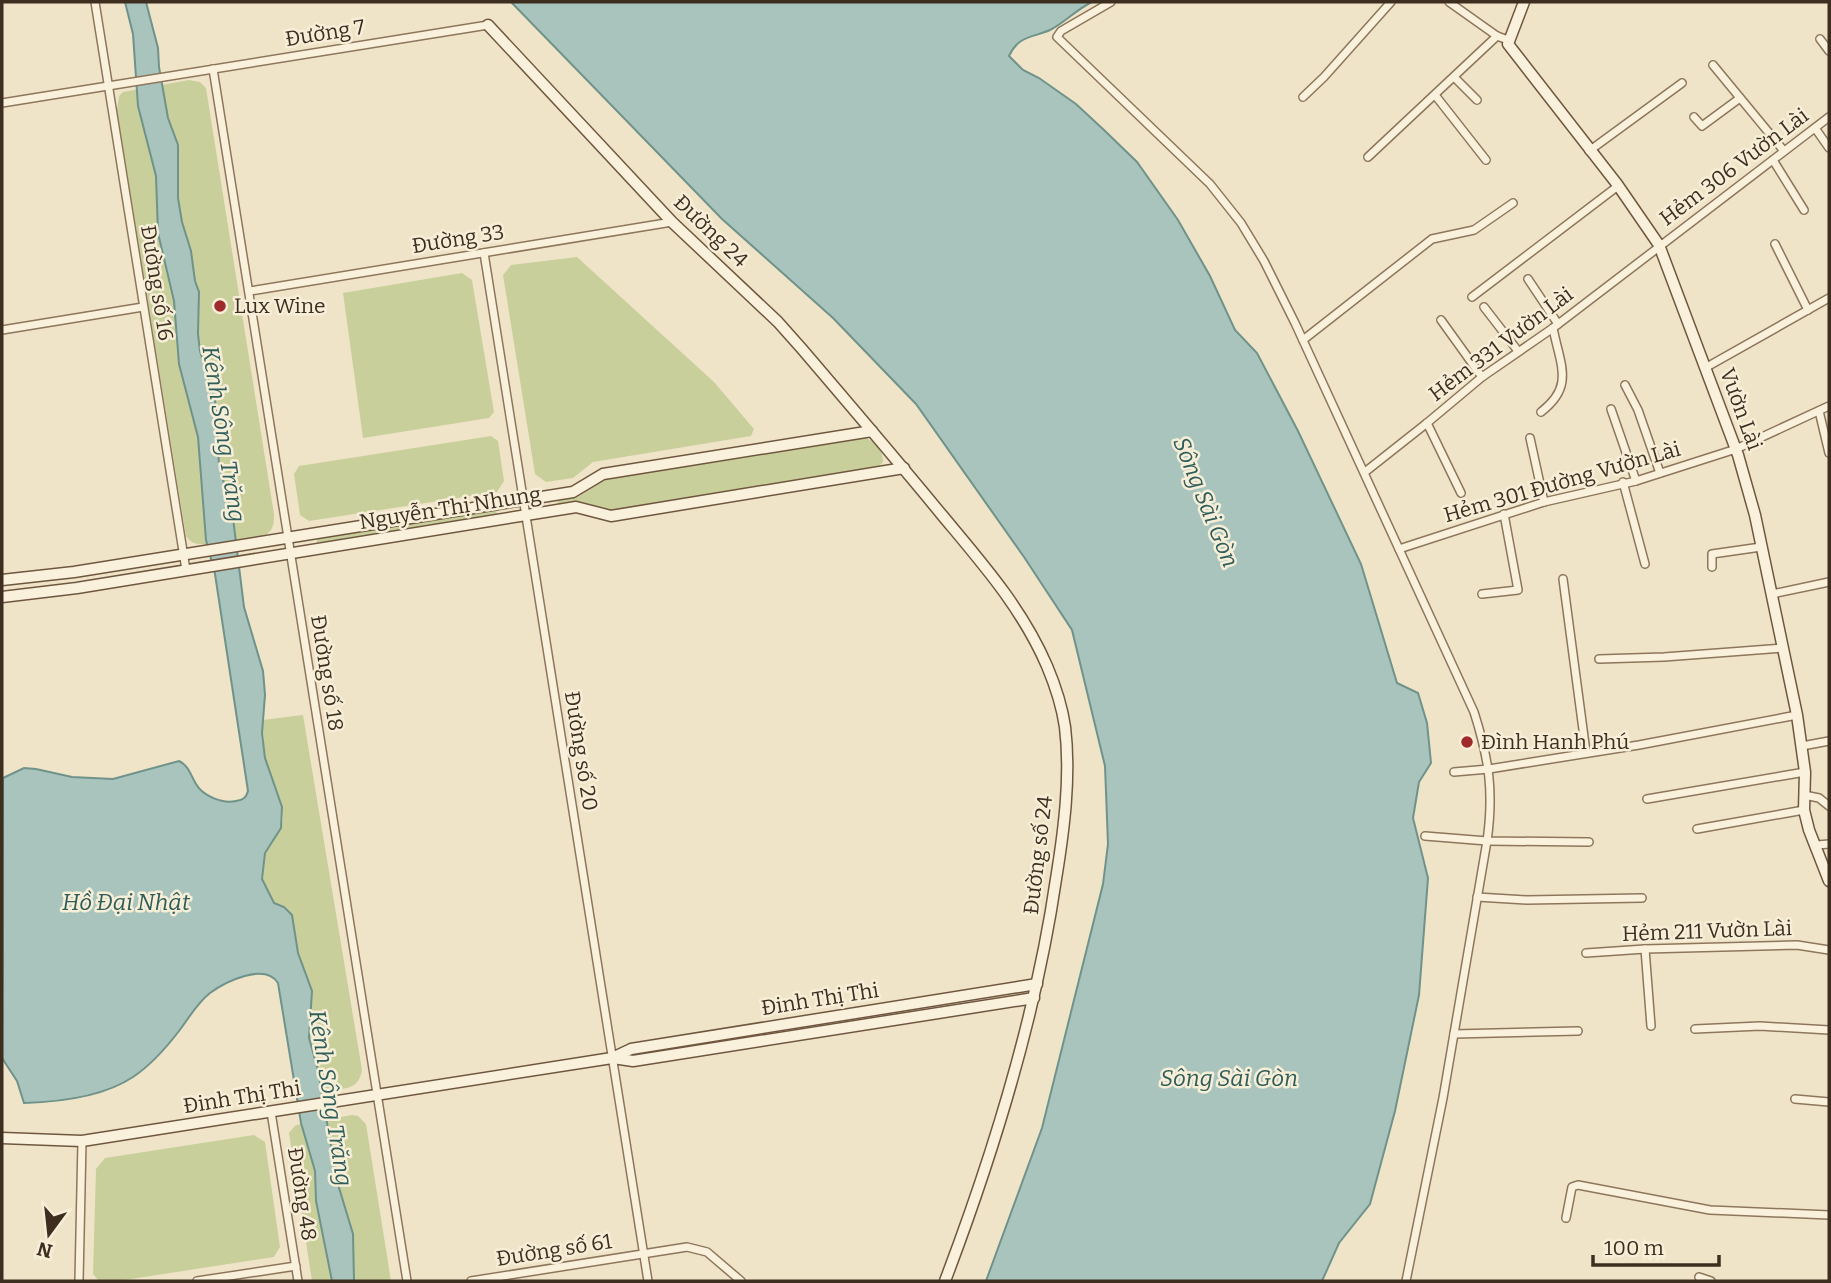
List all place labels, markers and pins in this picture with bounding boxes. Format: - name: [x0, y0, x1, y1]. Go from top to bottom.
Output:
- place label: Lux Wine: [234, 293, 326, 319]
- marker: Lux Wine: [212, 298, 228, 314]
- place label: Đình Hanh Phú: [1481, 729, 1629, 755]
- marker: Đình Hanh Phú: [1459, 734, 1475, 750]

